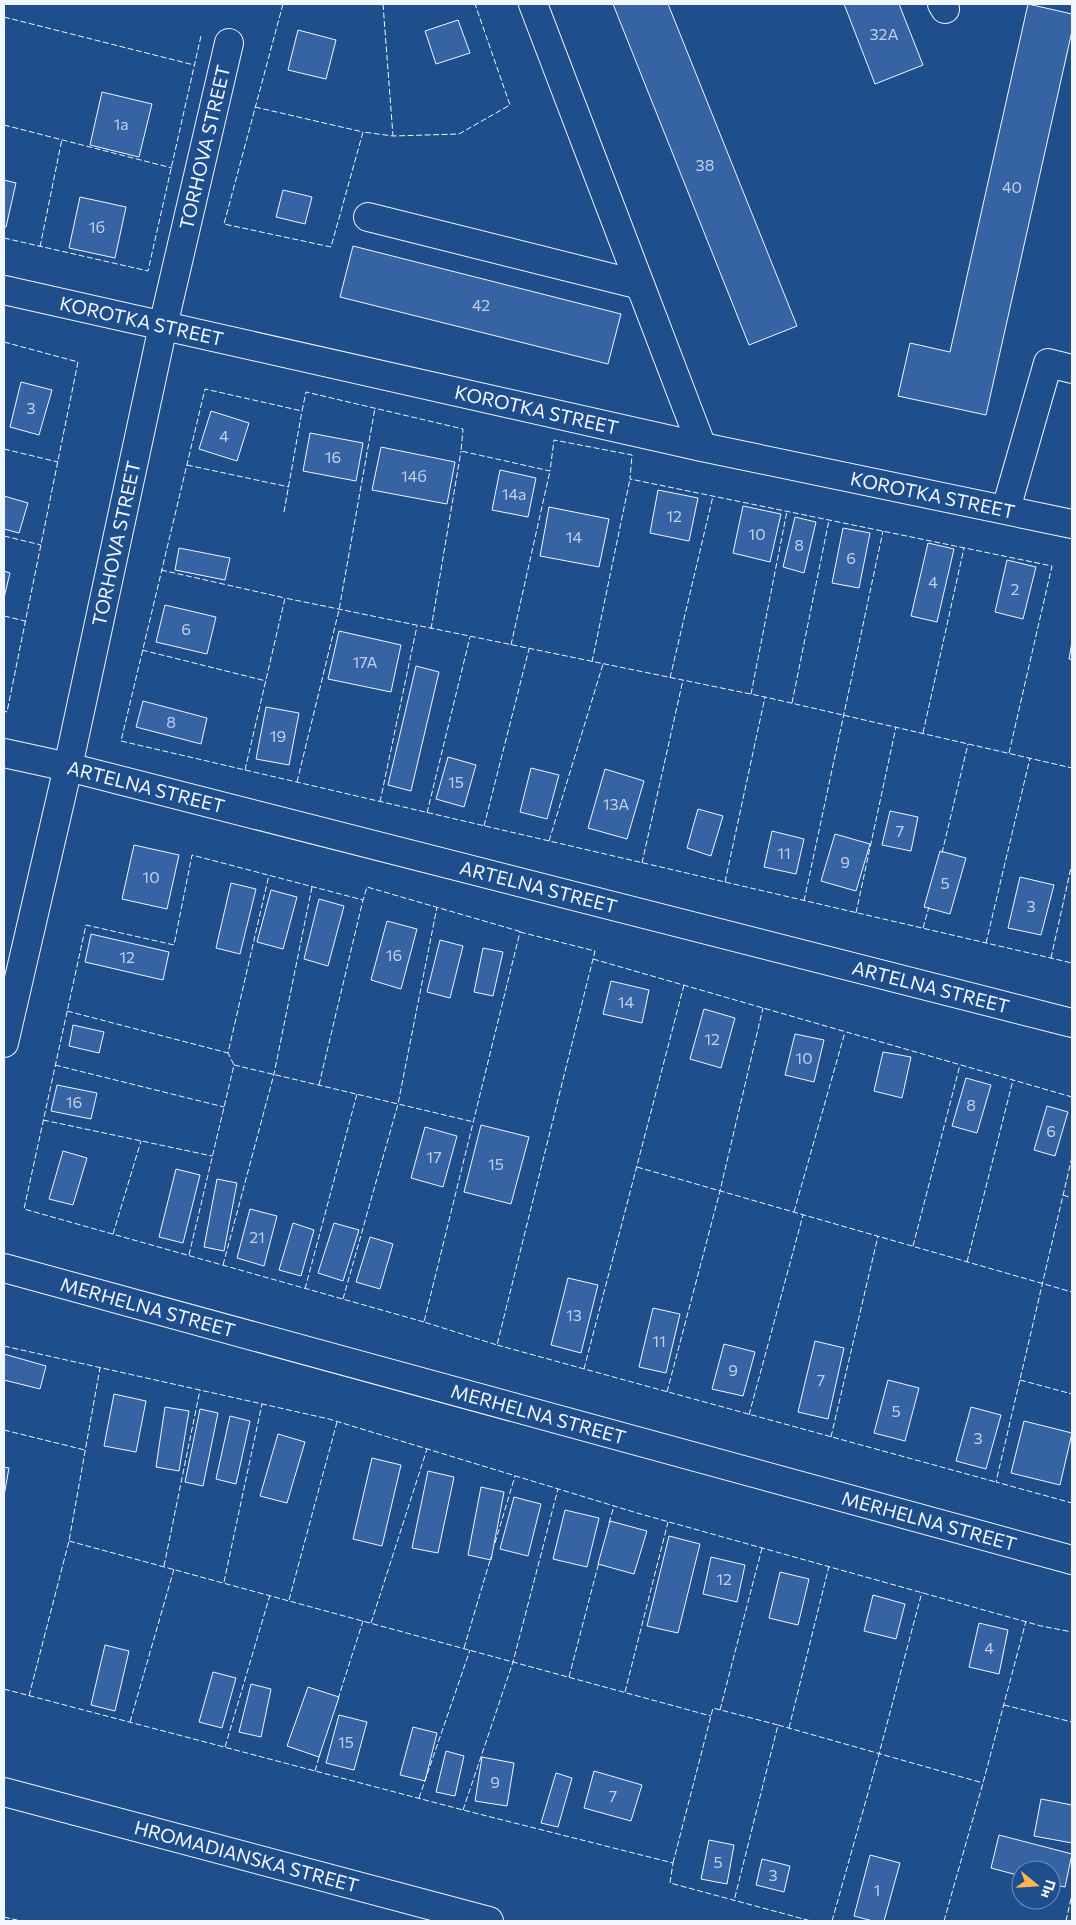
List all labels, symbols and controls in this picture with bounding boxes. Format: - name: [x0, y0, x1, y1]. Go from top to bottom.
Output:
- house number: 32А: [870, 24, 899, 43]
- street label: TORHOVA STREET: [174, 63, 235, 232]
- house number: 1а: [113, 114, 129, 133]
- house number: 38: [696, 155, 714, 174]
- house number: 40: [1002, 177, 1022, 196]
- house number: 1б: [89, 217, 105, 236]
- street label: KOROTKA STREET: [58, 291, 226, 350]
- house number: 42: [472, 295, 490, 314]
- street label: KOROTKA STREET: [453, 380, 621, 439]
- house number: 3: [26, 398, 36, 417]
- house number: 4: [219, 426, 229, 445]
- house number: 16: [325, 447, 341, 466]
- street label: TORHOVA STREET: [87, 459, 145, 628]
- house number: 14б: [401, 466, 427, 485]
- street label: KOROTKA STREET: [848, 466, 1017, 523]
- house number: 14а: [502, 484, 526, 503]
- house number: 12: [666, 506, 682, 525]
- house number: 10: [748, 524, 766, 543]
- house number: 14: [566, 527, 583, 546]
- house number: 8: [794, 535, 804, 554]
- house number: 6: [846, 548, 856, 567]
- house number: 4: [928, 572, 938, 591]
- house number: 2: [1011, 579, 1020, 598]
- house number: 6: [181, 619, 191, 638]
- house number: 17А: [353, 652, 377, 671]
- house number: 8: [166, 712, 176, 731]
- house number: 19: [270, 726, 286, 745]
- street label: ARTELNA STREET: [65, 755, 227, 817]
- house number: 15: [448, 772, 464, 791]
- house number: 13А: [603, 794, 629, 813]
- house number: 7: [896, 821, 904, 840]
- house number: 11: [777, 843, 791, 862]
- house number: 9: [840, 852, 850, 871]
- street label: ARTELNA STREET: [457, 855, 620, 918]
- house number: 10: [142, 867, 160, 886]
- house number: 5: [940, 873, 950, 892]
- house number: 3: [1026, 896, 1036, 915]
- house number: 16: [386, 945, 402, 964]
- house number: 12: [119, 947, 135, 966]
- street label: ARTELNA STREET: [850, 955, 1012, 1018]
- house number: 14: [618, 992, 635, 1011]
- house number: 12: [704, 1029, 720, 1048]
- house number: 10: [795, 1048, 813, 1067]
- house number: 16: [66, 1092, 82, 1111]
- house number: 8: [966, 1095, 976, 1114]
- house number: 6: [1046, 1121, 1056, 1140]
- house number: 17: [426, 1147, 442, 1166]
- house number: 15: [488, 1154, 504, 1173]
- house number: 21: [249, 1227, 265, 1246]
- street label: MERHELNA STREET: [58, 1272, 238, 1342]
- house number: 13: [566, 1305, 582, 1324]
- house number: 11: [652, 1331, 666, 1350]
- house number: 9: [728, 1360, 738, 1379]
- house number: 7: [817, 1370, 825, 1389]
- street label: MERHELNA STREET: [449, 1379, 629, 1448]
- house number: 5: [891, 1401, 901, 1420]
- house number: 3: [973, 1428, 983, 1447]
- street label: MERHELNA STREET: [839, 1486, 1019, 1555]
- house number: 12: [716, 1569, 732, 1588]
- house number: 4: [984, 1638, 994, 1657]
- house number: 15: [338, 1732, 354, 1751]
- house number: 9: [490, 1772, 500, 1791]
- house number: 7: [609, 1786, 617, 1805]
- street label: HROMADIANSKA STREET: [132, 1815, 361, 1897]
- house number: 5: [713, 1852, 723, 1871]
- north arrow: [1011, 1860, 1061, 1910]
- house number: 3: [768, 1865, 778, 1884]
- text: Пн: [1038, 1878, 1060, 1901]
- house number: 1: [874, 1880, 880, 1899]

